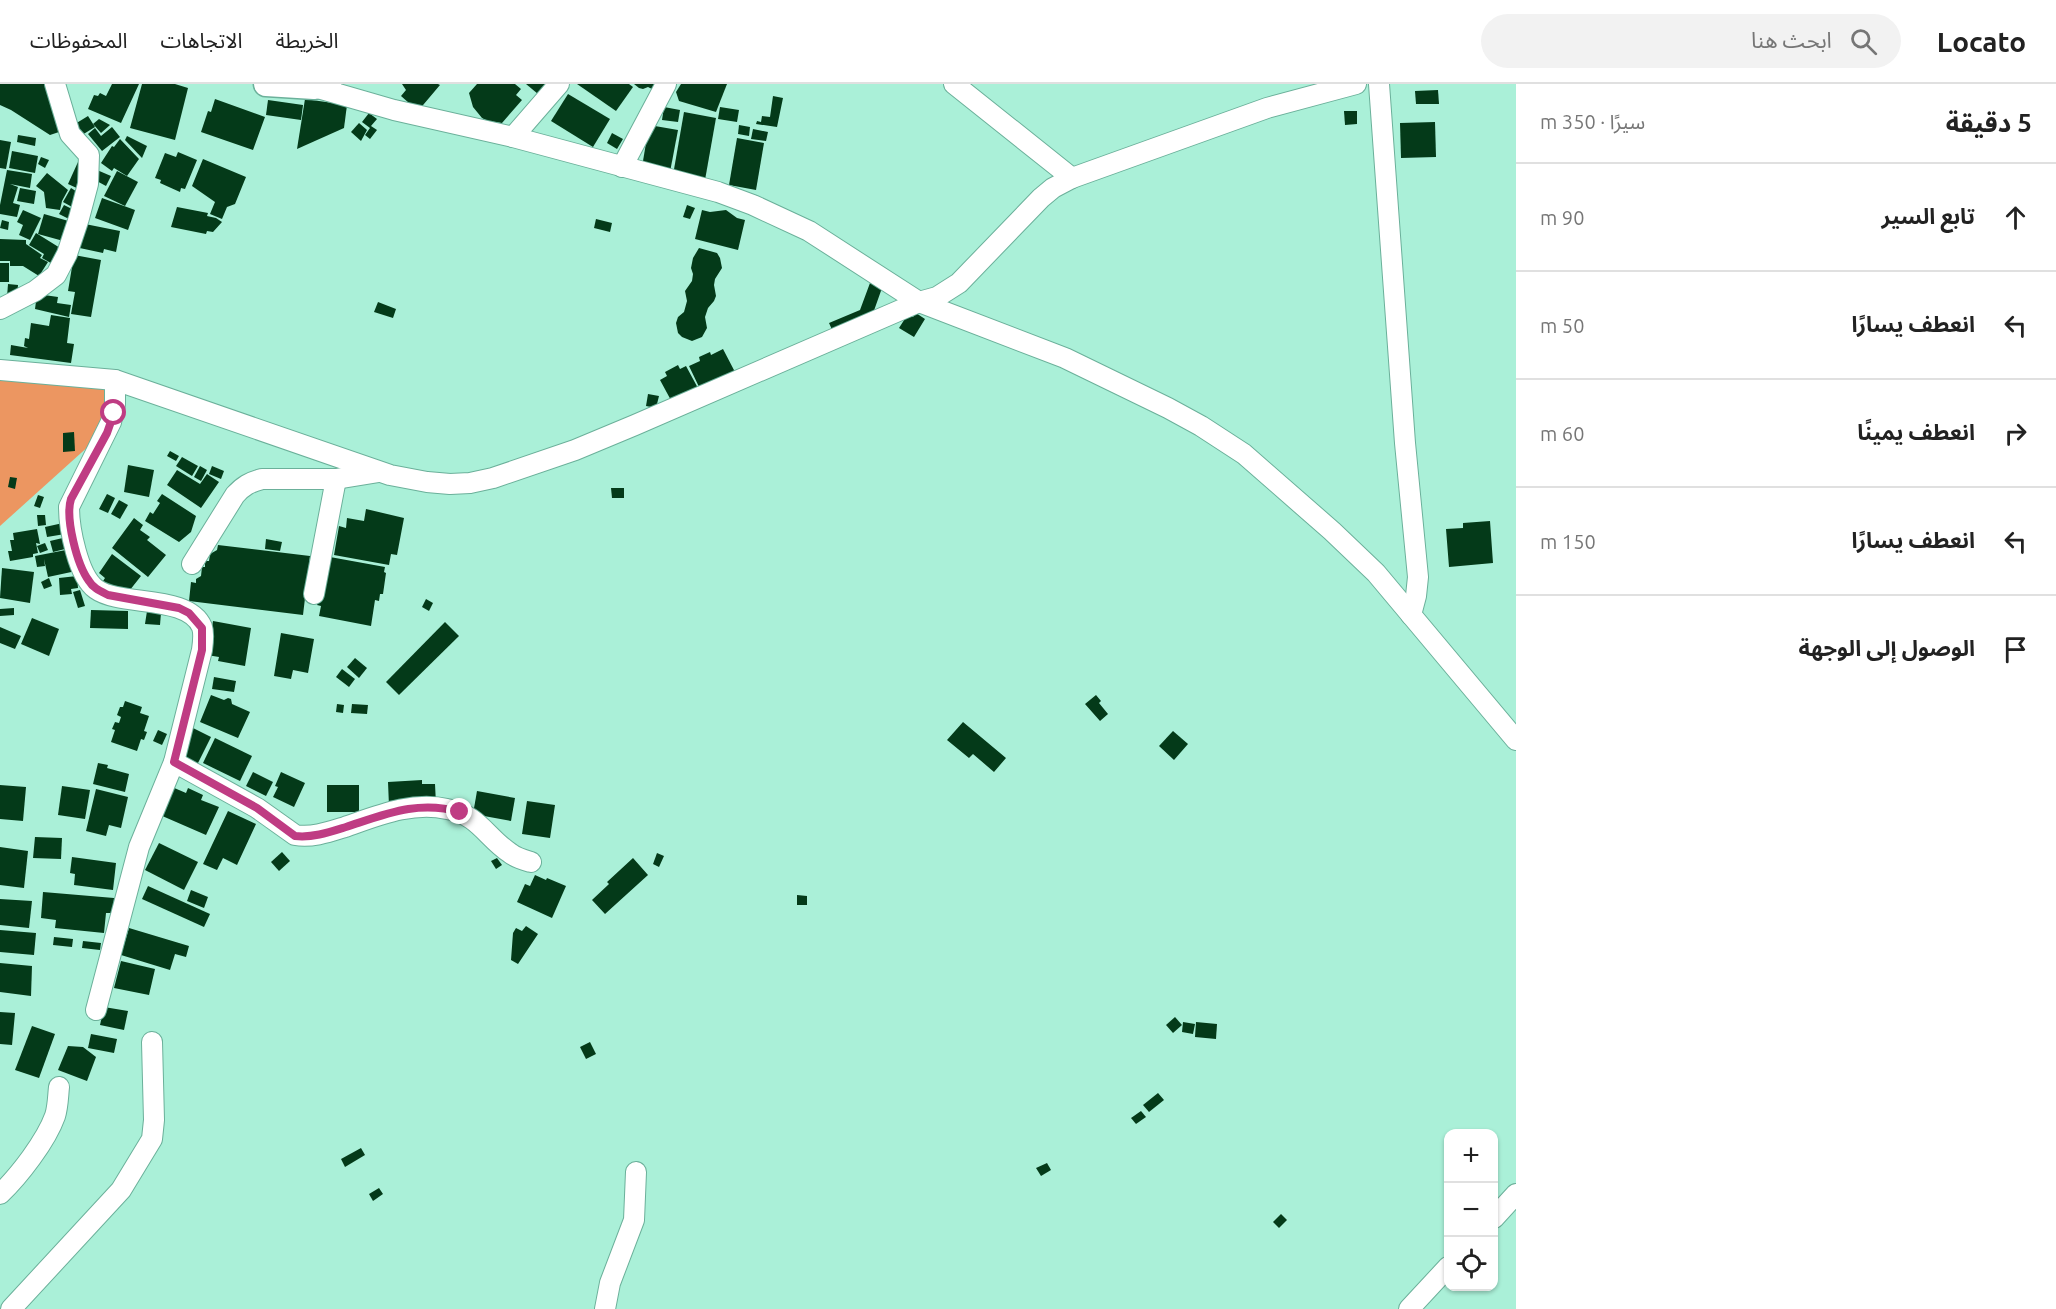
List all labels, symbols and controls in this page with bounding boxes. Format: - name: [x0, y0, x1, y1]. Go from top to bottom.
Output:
- search box: [1481, 14, 1901, 68]
- icon: search: [1847, 25, 1880, 58]
- text: Locato: [1937, 26, 2026, 57]
- text: ابحث هنا: [1751, 27, 1832, 52]
- text: المحفوظات: [30, 28, 127, 52]
- text: الاتجاهات: [160, 28, 242, 52]
- text: الخريطة: [275, 28, 338, 52]
- text: 5 دقيقة: [1946, 108, 2032, 137]
- text: سيرًا · 350 m: [1540, 110, 1645, 133]
- icon: ahead: [1999, 201, 2032, 234]
- text: تابع السير: [1882, 203, 1975, 228]
- text: 90 m: [1540, 206, 1584, 229]
- icon: left: [1999, 309, 2032, 342]
- text: انعطف يسارًا: [1852, 311, 1975, 336]
- text: 50 m: [1540, 314, 1584, 337]
- route start: [100, 399, 126, 425]
- icon: right: [1999, 417, 2032, 450]
- text: انعطف يمينًا: [1857, 419, 1975, 444]
- text: 60 m: [1540, 422, 1584, 445]
- icon: left: [1999, 525, 2032, 558]
- text: انعطف يسارًا: [1852, 527, 1975, 552]
- text: 150 m: [1540, 530, 1596, 553]
- icon: arrive: [1999, 633, 2032, 666]
- text: الوصول إلى الوجهة: [1798, 635, 1975, 660]
- route end: [446, 798, 472, 824]
- map controls: [1444, 1129, 1498, 1291]
- button: +: [1444, 1129, 1498, 1183]
- button: −: [1444, 1183, 1498, 1237]
- button: locate: [1444, 1237, 1498, 1291]

